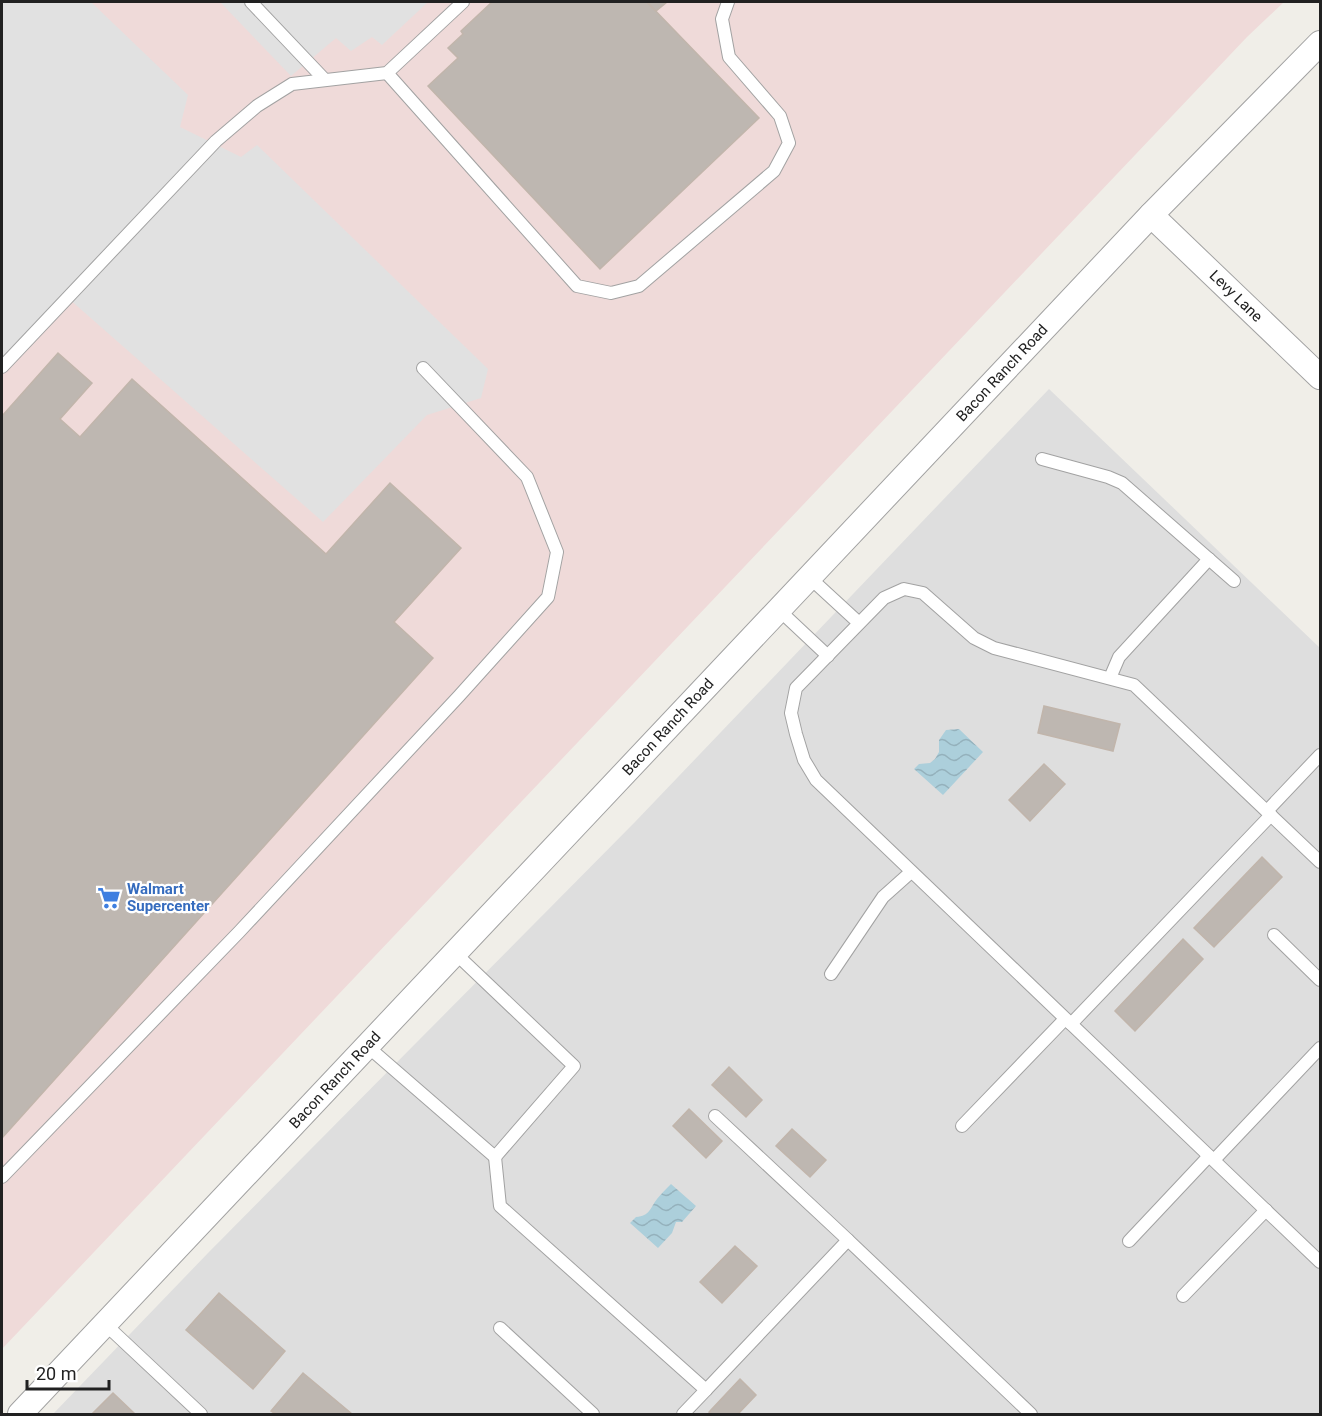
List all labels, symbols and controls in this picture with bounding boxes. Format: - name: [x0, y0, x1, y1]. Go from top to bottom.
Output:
- street label: Levy Lane: [1206, 266, 1266, 326]
- street label: Bacon Ranch Road: [952, 321, 1052, 425]
- street label: Bacon Ranch Road: [618, 675, 718, 779]
- place label: Walmart Supercenter: [127, 880, 210, 915]
- supermarket icon: Walmart Supercenter: [96, 885, 122, 911]
- street label: Bacon Ranch Road: [285, 1028, 385, 1132]
- scale bar: [27, 1353, 110, 1391]
- text: 20 m: [36, 1363, 76, 1384]

